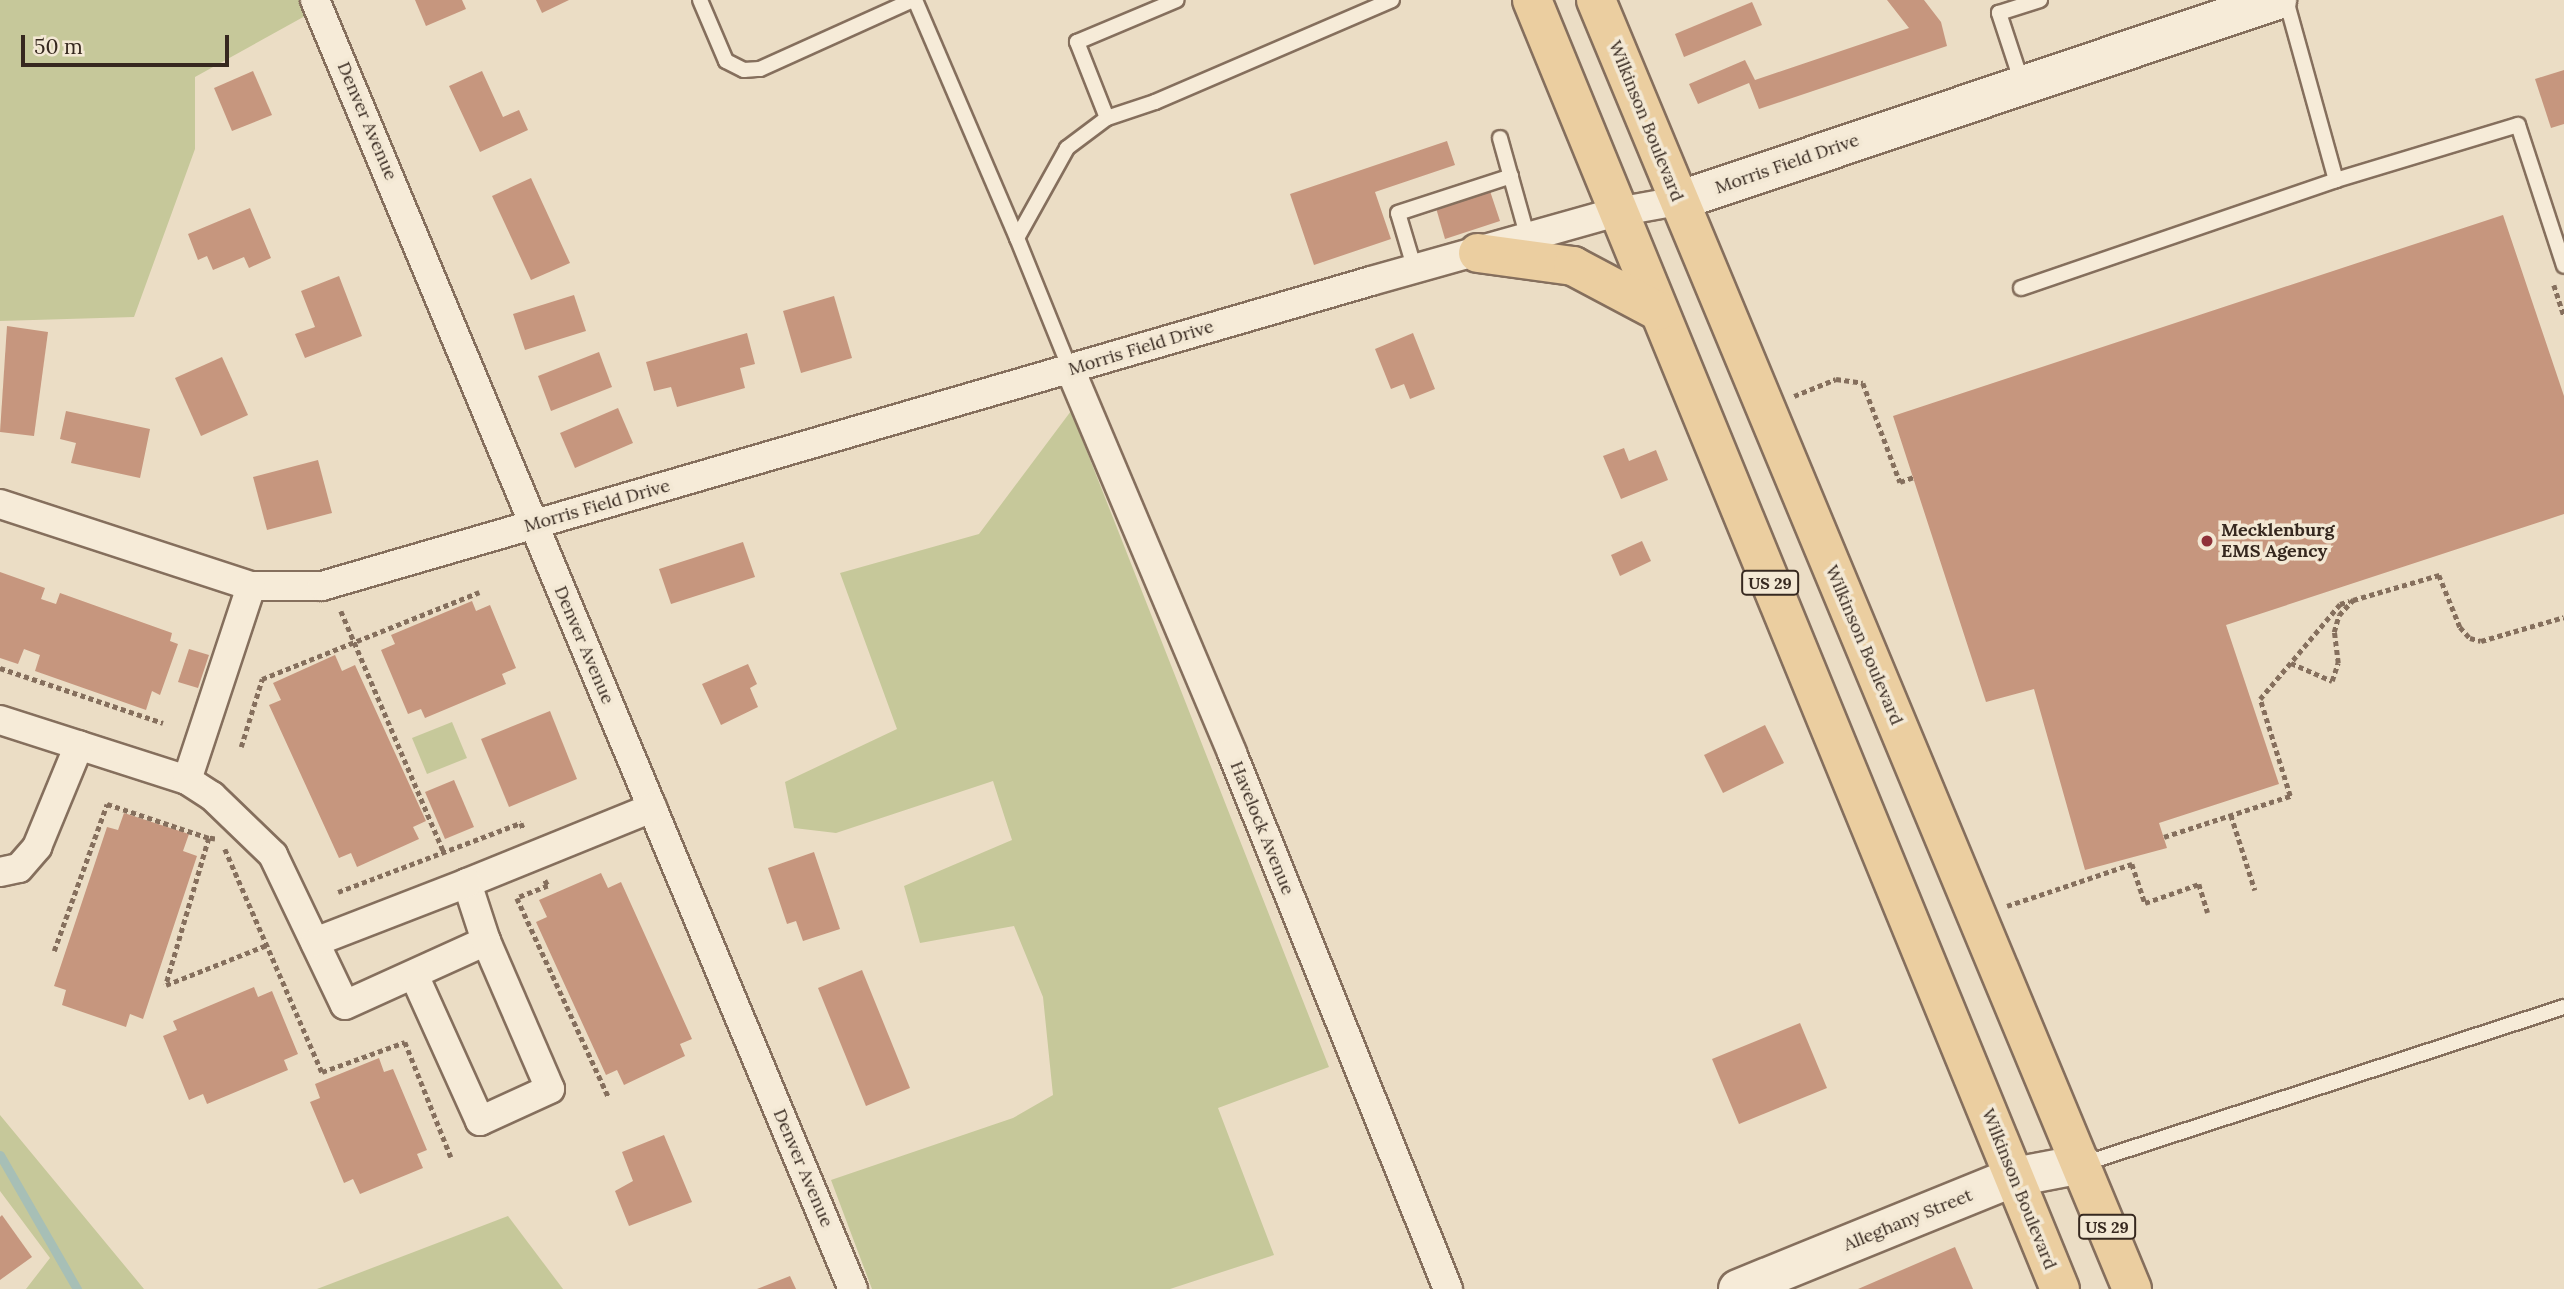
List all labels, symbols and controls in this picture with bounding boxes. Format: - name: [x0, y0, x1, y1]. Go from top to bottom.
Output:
- scale bar: [24, 21, 233, 65]
- text: 50 m: [34, 33, 83, 60]
- street label: Wilkinson Boulevard: [1604, 37, 1688, 205]
- street label: Denver Avenue: [332, 59, 402, 183]
- street label: Morris Field Drive: [1712, 129, 1862, 199]
- street label: Morris Field Drive: [1066, 316, 1216, 380]
- street label: Morris Field Drive: [522, 475, 672, 537]
- place label: Mecklenburg EMS Agency: [2221, 520, 2335, 562]
- marker: Mecklenburg EMS Agency: [2199, 533, 2215, 549]
- street label: Wilkinson Boulevard: [1821, 562, 1907, 728]
- road number: US 29: [1740, 570, 1800, 596]
- street label: Denver Avenue: [549, 583, 619, 707]
- street label: Havelock Avenue: [1225, 758, 1299, 898]
- street label: Wilkinson Boulevard: [1977, 1105, 2061, 1273]
- street label: Denver Avenue: [768, 1106, 838, 1230]
- street label: Alleghany Street: [1840, 1184, 1976, 1256]
- road number: US 29: [2077, 1214, 2137, 1240]

